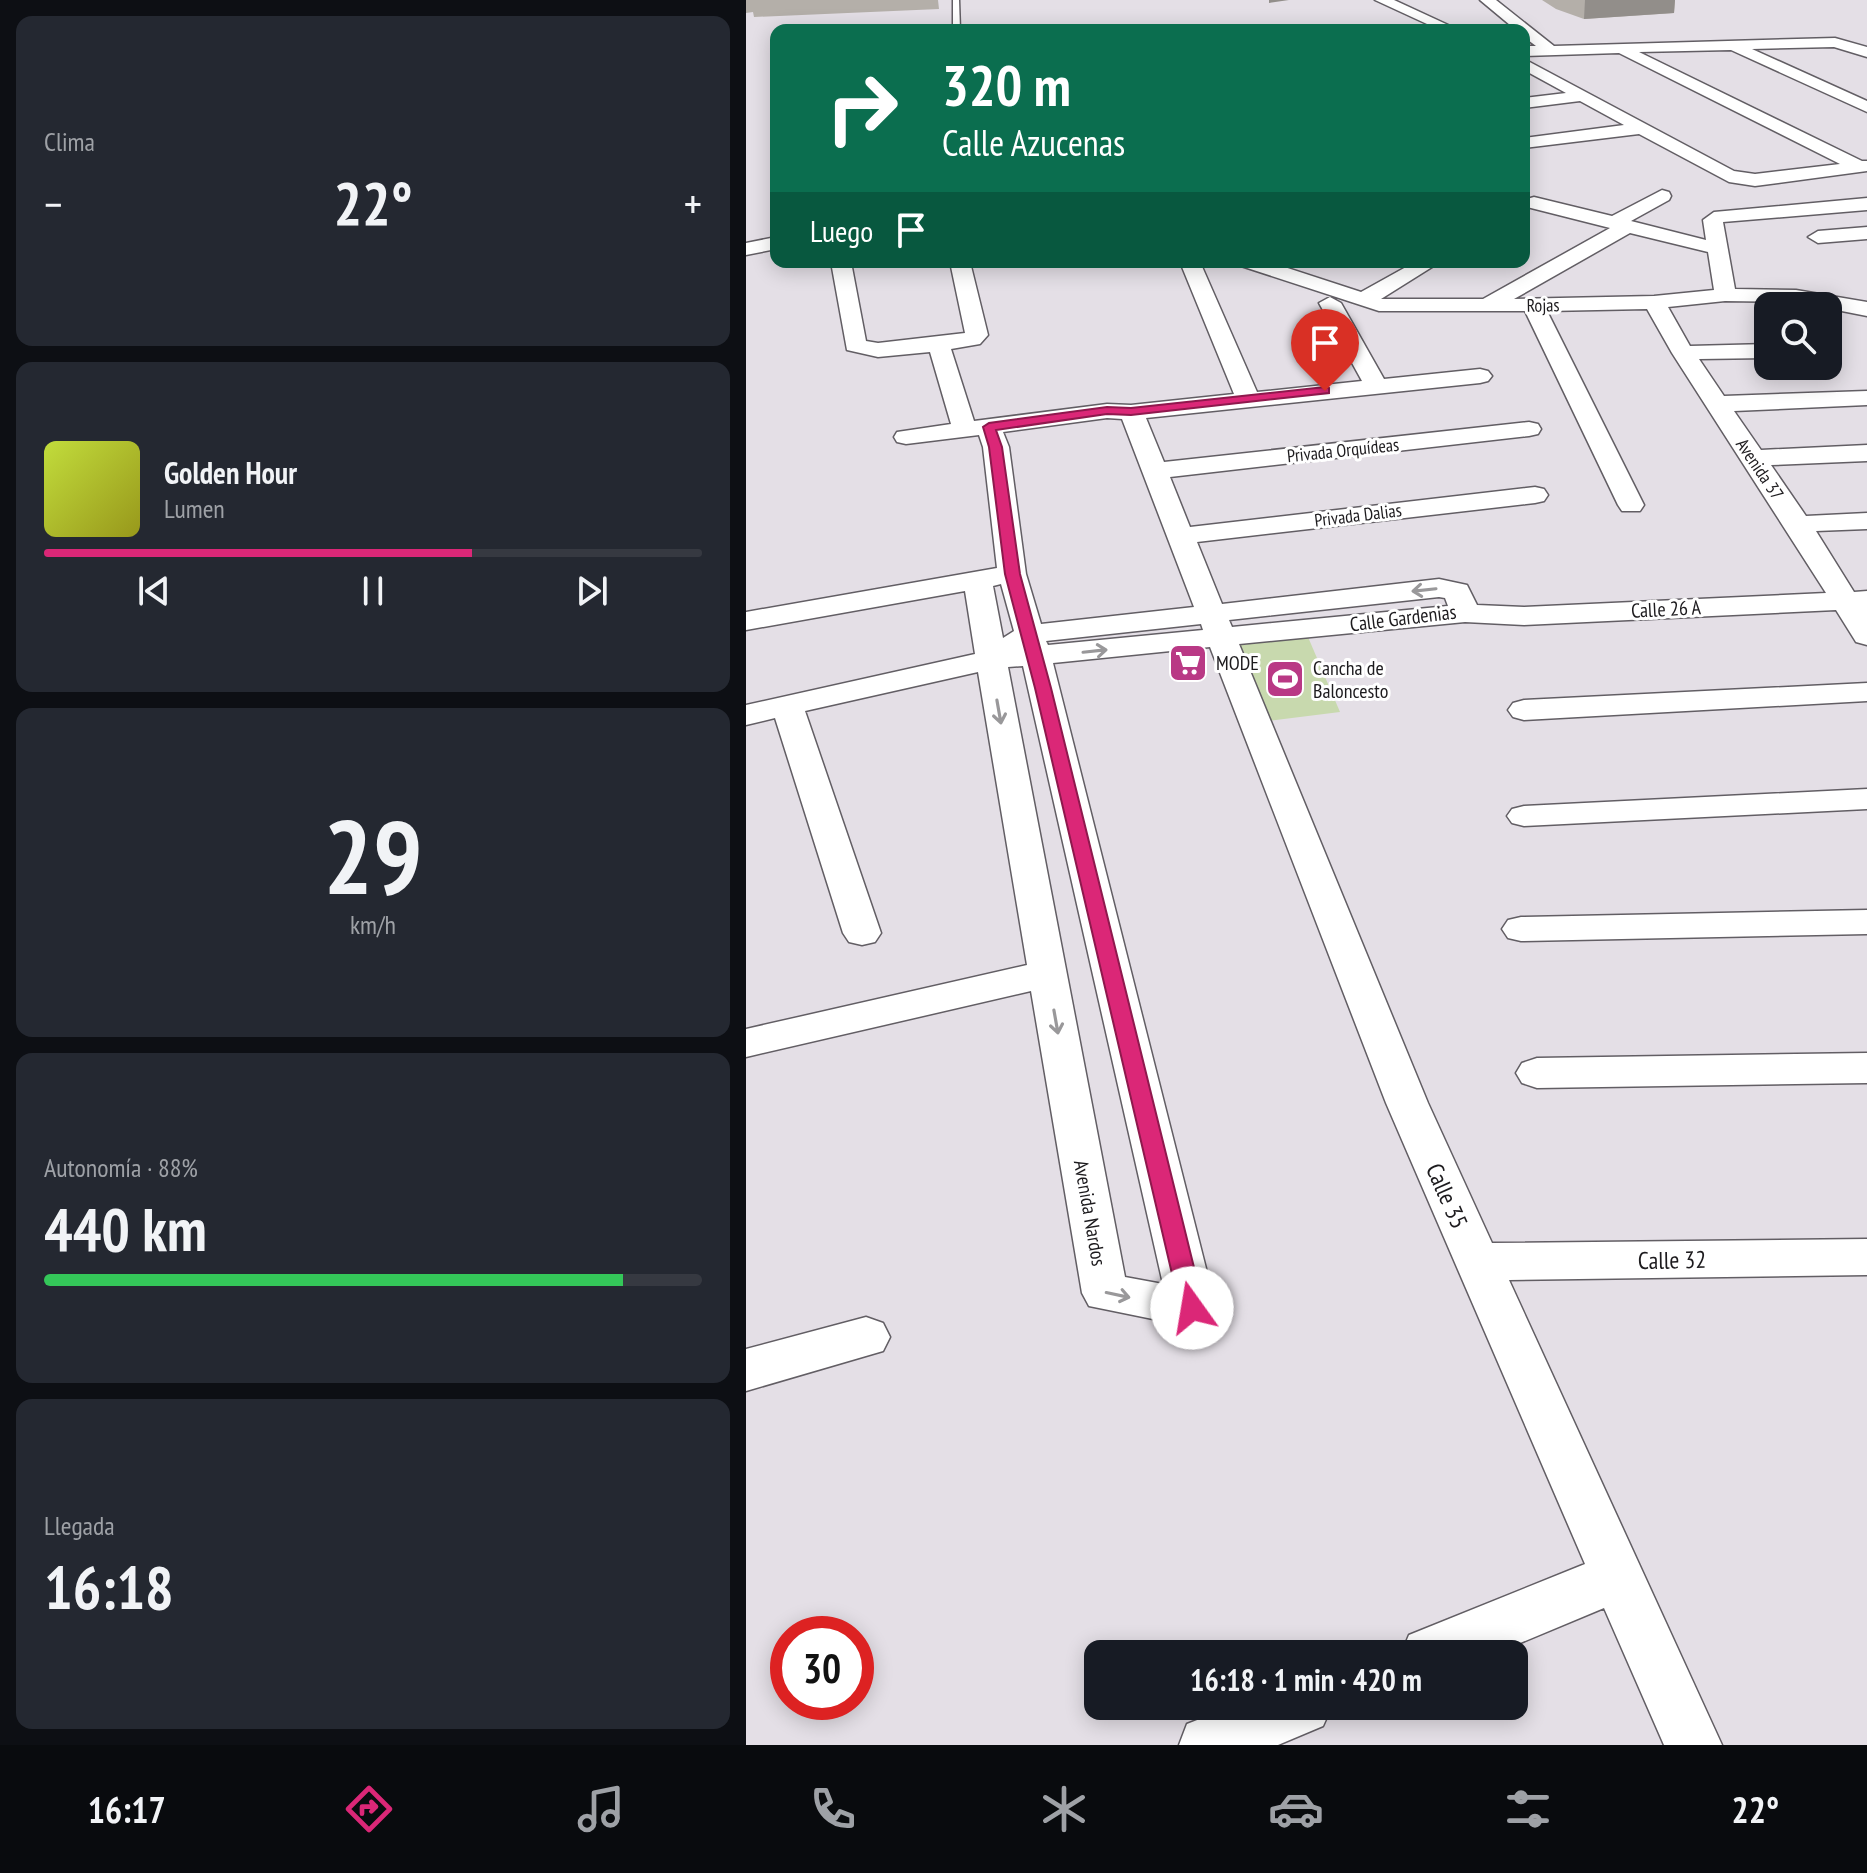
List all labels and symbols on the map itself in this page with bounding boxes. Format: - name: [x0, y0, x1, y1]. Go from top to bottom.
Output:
- street label: Rojas: [1526, 293, 1560, 317]
- pin: [1291, 309, 1359, 391]
- street label: Privada Orquídeas: [1286, 433, 1400, 467]
- street label: Avenida 37: [1731, 434, 1789, 504]
- street label: Privada Dalias: [1313, 498, 1403, 532]
- one-way arrow: [1411, 582, 1438, 597]
- street label: Calle 26 A: [1630, 594, 1702, 624]
- street label: Calle Gardenias: [1348, 599, 1458, 637]
- supermarket icon: MODE: [1167, 642, 1209, 684]
- one-way arrow: [1081, 644, 1108, 659]
- place label: MODE: [1216, 650, 1259, 676]
- place label: Cancha de Baloncesto: [1313, 655, 1388, 704]
- sports icon: Cancha de Baloncesto: [1264, 658, 1306, 700]
- one-way arrow: [992, 698, 1007, 724]
- one-way arrow: [1049, 1009, 1064, 1035]
- street label: Avenida Nardos: [1068, 1158, 1112, 1268]
- street label: Calle 35: [1419, 1159, 1475, 1233]
- street label: Calle 32: [1638, 1244, 1706, 1276]
- position arrow: [1150, 1266, 1234, 1350]
- one-way arrow: [1105, 1288, 1130, 1303]
- speed limit sign: 30: [770, 1616, 874, 1720]

